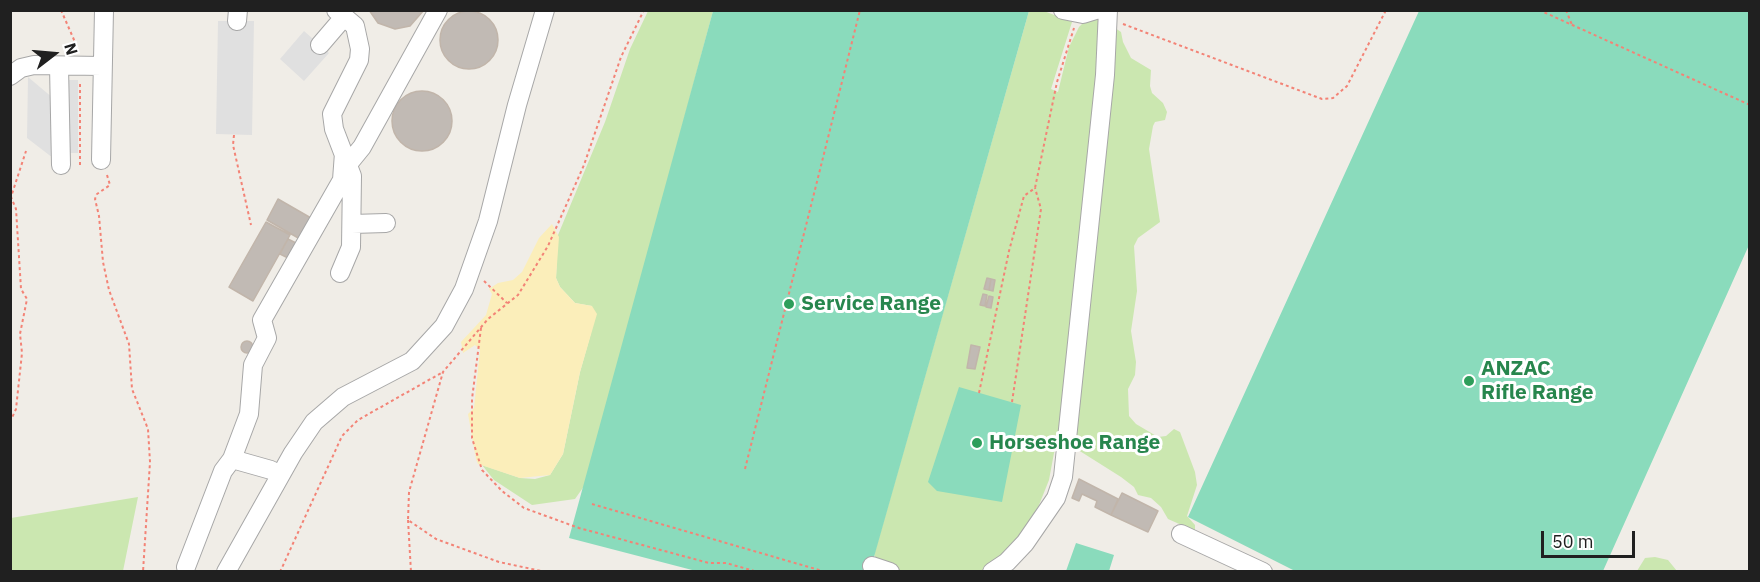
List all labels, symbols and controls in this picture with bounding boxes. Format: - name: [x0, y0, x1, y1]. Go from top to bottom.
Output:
- north arrow: [24, 24, 84, 84]
- text: N: [60, 41, 83, 57]
- place label: Service Range: [801, 291, 941, 317]
- marker: Service Range: [782, 297, 796, 311]
- place label: ANZAC Rifle Range: [1481, 356, 1594, 406]
- marker: ANZAC Rifle Range: [1462, 374, 1476, 388]
- place label: Horseshoe Range: [989, 430, 1160, 456]
- marker: Horseshoe Range: [970, 436, 984, 450]
- scale bar: [1544, 519, 1638, 557]
- text: 50 m: [1552, 530, 1594, 553]

